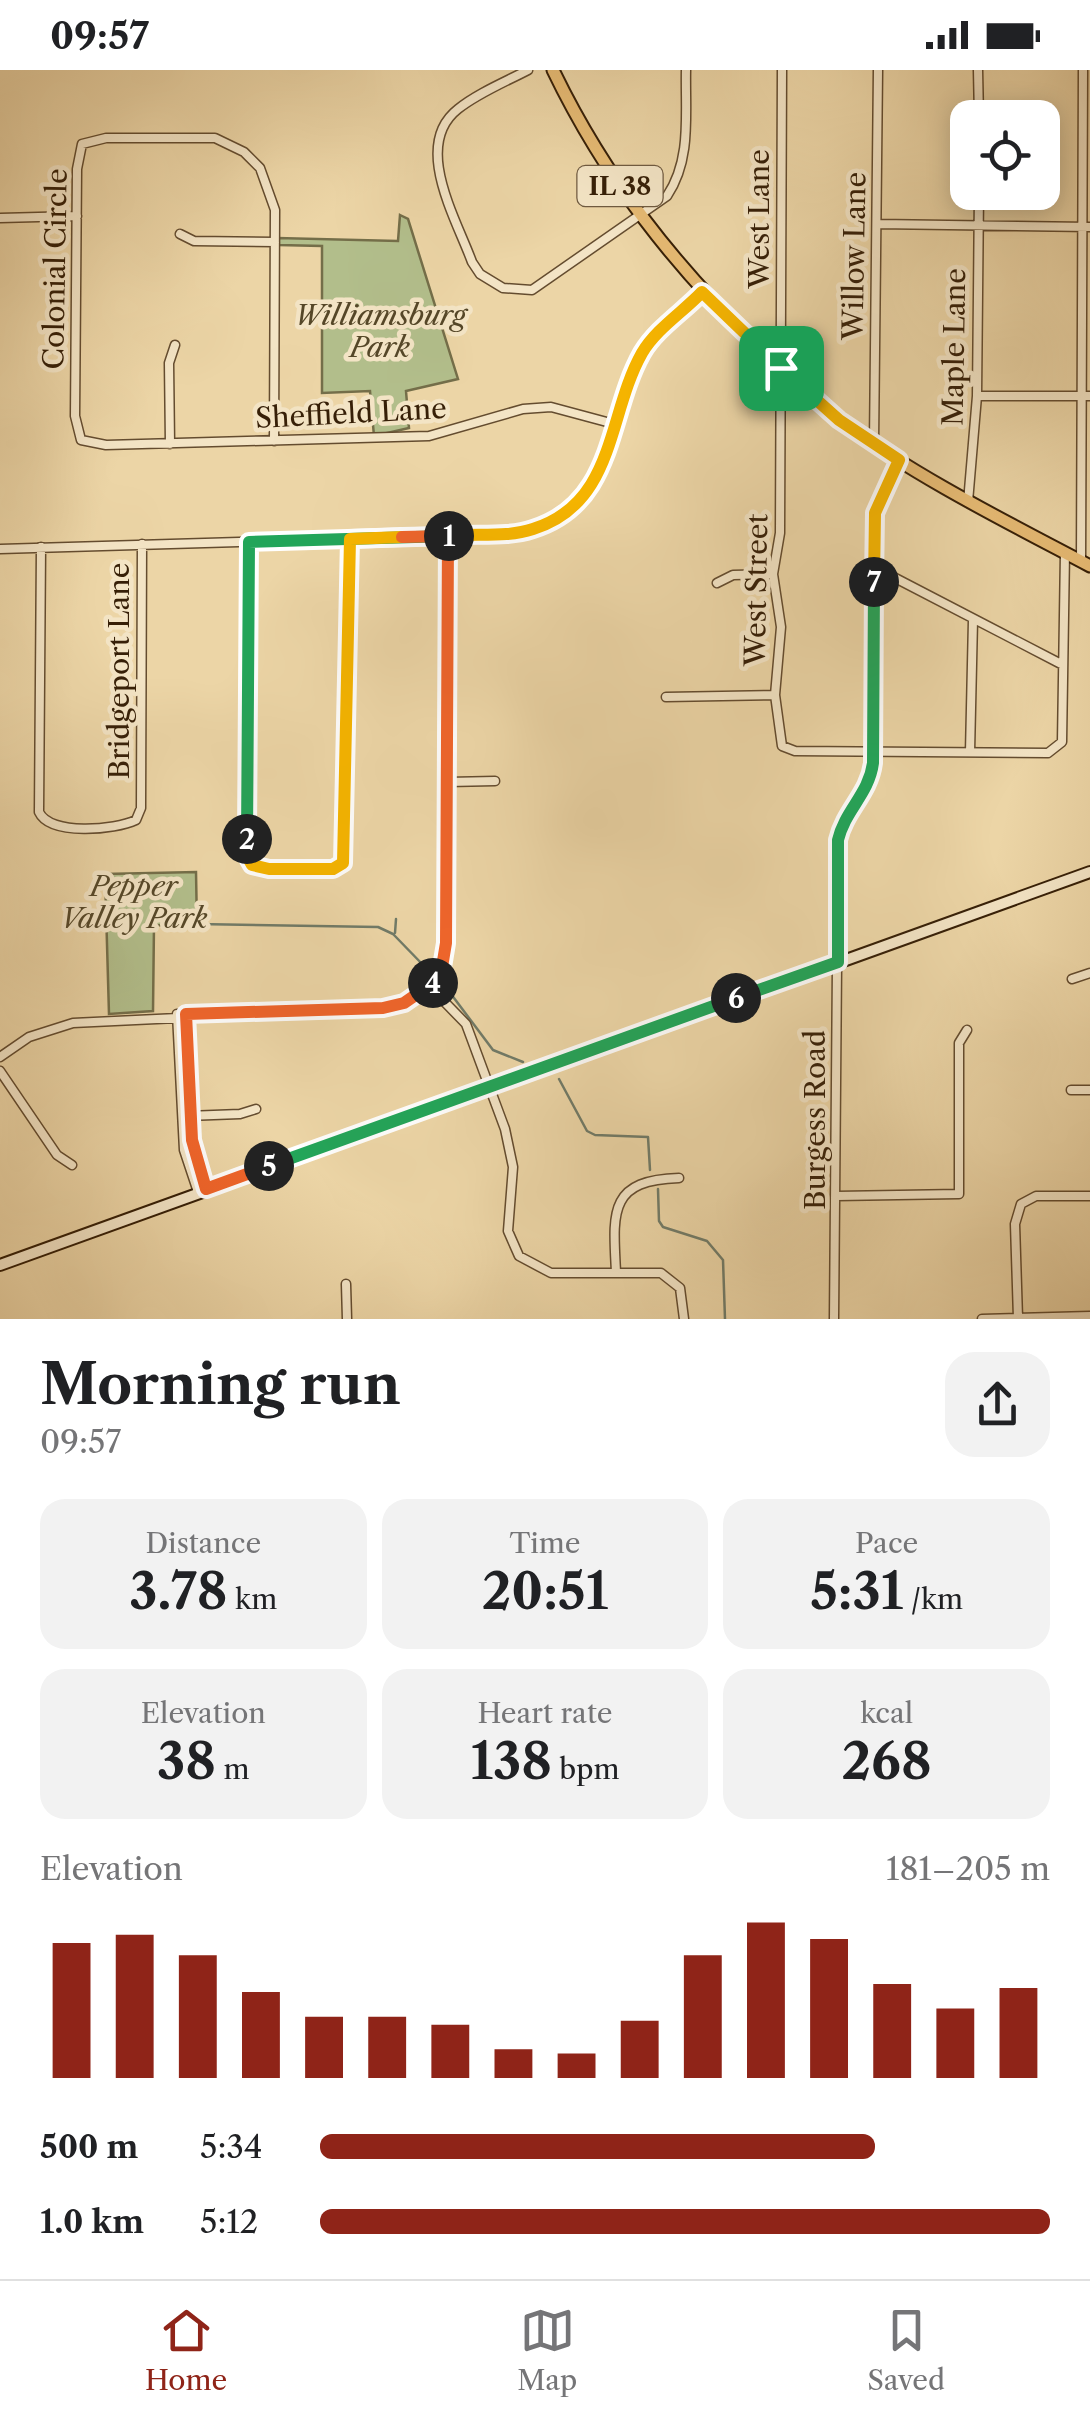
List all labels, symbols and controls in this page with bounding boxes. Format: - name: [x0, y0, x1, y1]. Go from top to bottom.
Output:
- text: 09:57: [50, 12, 149, 59]
- map controls: [950, 100, 1060, 210]
- button: locate: [950, 100, 1060, 210]
- street label: West Lane: [742, 149, 776, 290]
- road number: IL 38: [578, 166, 662, 206]
- street label: Colonial Circle: [36, 168, 74, 370]
- street label: Willow Lane: [836, 172, 872, 341]
- street label: Maple Lane: [936, 268, 972, 426]
- park label: Williamsburg Park: [294, 298, 469, 364]
- pin: [739, 326, 824, 411]
- icon: arrive: [754, 341, 809, 396]
- street label: Sheffield Lane: [254, 391, 448, 435]
- pin: 1: [424, 511, 474, 561]
- street label: West Street: [738, 513, 774, 668]
- text: 1: [443, 519, 455, 553]
- pin: 7: [849, 557, 899, 607]
- street label: Bridgeport Lane: [102, 562, 136, 780]
- text: 7: [867, 565, 881, 599]
- pin: 2: [222, 814, 272, 864]
- text: 2: [239, 822, 255, 856]
- park label: Pepper Valley Park: [61, 869, 208, 935]
- pin: 4: [408, 958, 458, 1008]
- text: 4: [425, 966, 441, 1000]
- pin: 6: [711, 973, 761, 1023]
- text: 6: [728, 981, 744, 1015]
- street label: Burgess Road: [798, 1030, 832, 1210]
- pin: 5: [244, 1141, 294, 1191]
- text: 5: [261, 1149, 277, 1183]
- text: Morning run: [40, 1351, 401, 1418]
- button: share: [945, 1352, 1050, 1457]
- text: 09:57: [40, 1422, 121, 1461]
- text: Distance: [145, 1526, 261, 1560]
- text: Time: [510, 1526, 580, 1560]
- text: Pace: [855, 1526, 918, 1560]
- text: 3.78: [129, 1560, 228, 1622]
- text: 20:51: [482, 1560, 608, 1622]
- text: 5:31: [810, 1560, 903, 1622]
- text: km: [228, 1582, 277, 1616]
- text: /km: [903, 1582, 963, 1616]
- text: Elevation: [141, 1696, 266, 1730]
- text: Heart rate: [478, 1696, 612, 1730]
- text: kcal: [860, 1696, 913, 1730]
- text: 38: [157, 1730, 216, 1792]
- text: 138: [470, 1730, 552, 1792]
- text: 268: [842, 1730, 932, 1792]
- text: m: [216, 1752, 250, 1786]
- text: bpm: [552, 1752, 620, 1786]
- text: Elevation: [40, 1849, 183, 1888]
- text: 181–205 m: [886, 1849, 1050, 1888]
- text: 500 m: [40, 2127, 138, 2166]
- text: 5:34: [200, 2127, 262, 2166]
- text: 1.0 km: [40, 2202, 144, 2241]
- text: 5:12: [200, 2202, 258, 2241]
- tab: Home: [145, 2303, 227, 2397]
- tab: Map: [517, 2303, 577, 2397]
- tab: Saved: [867, 2303, 945, 2397]

